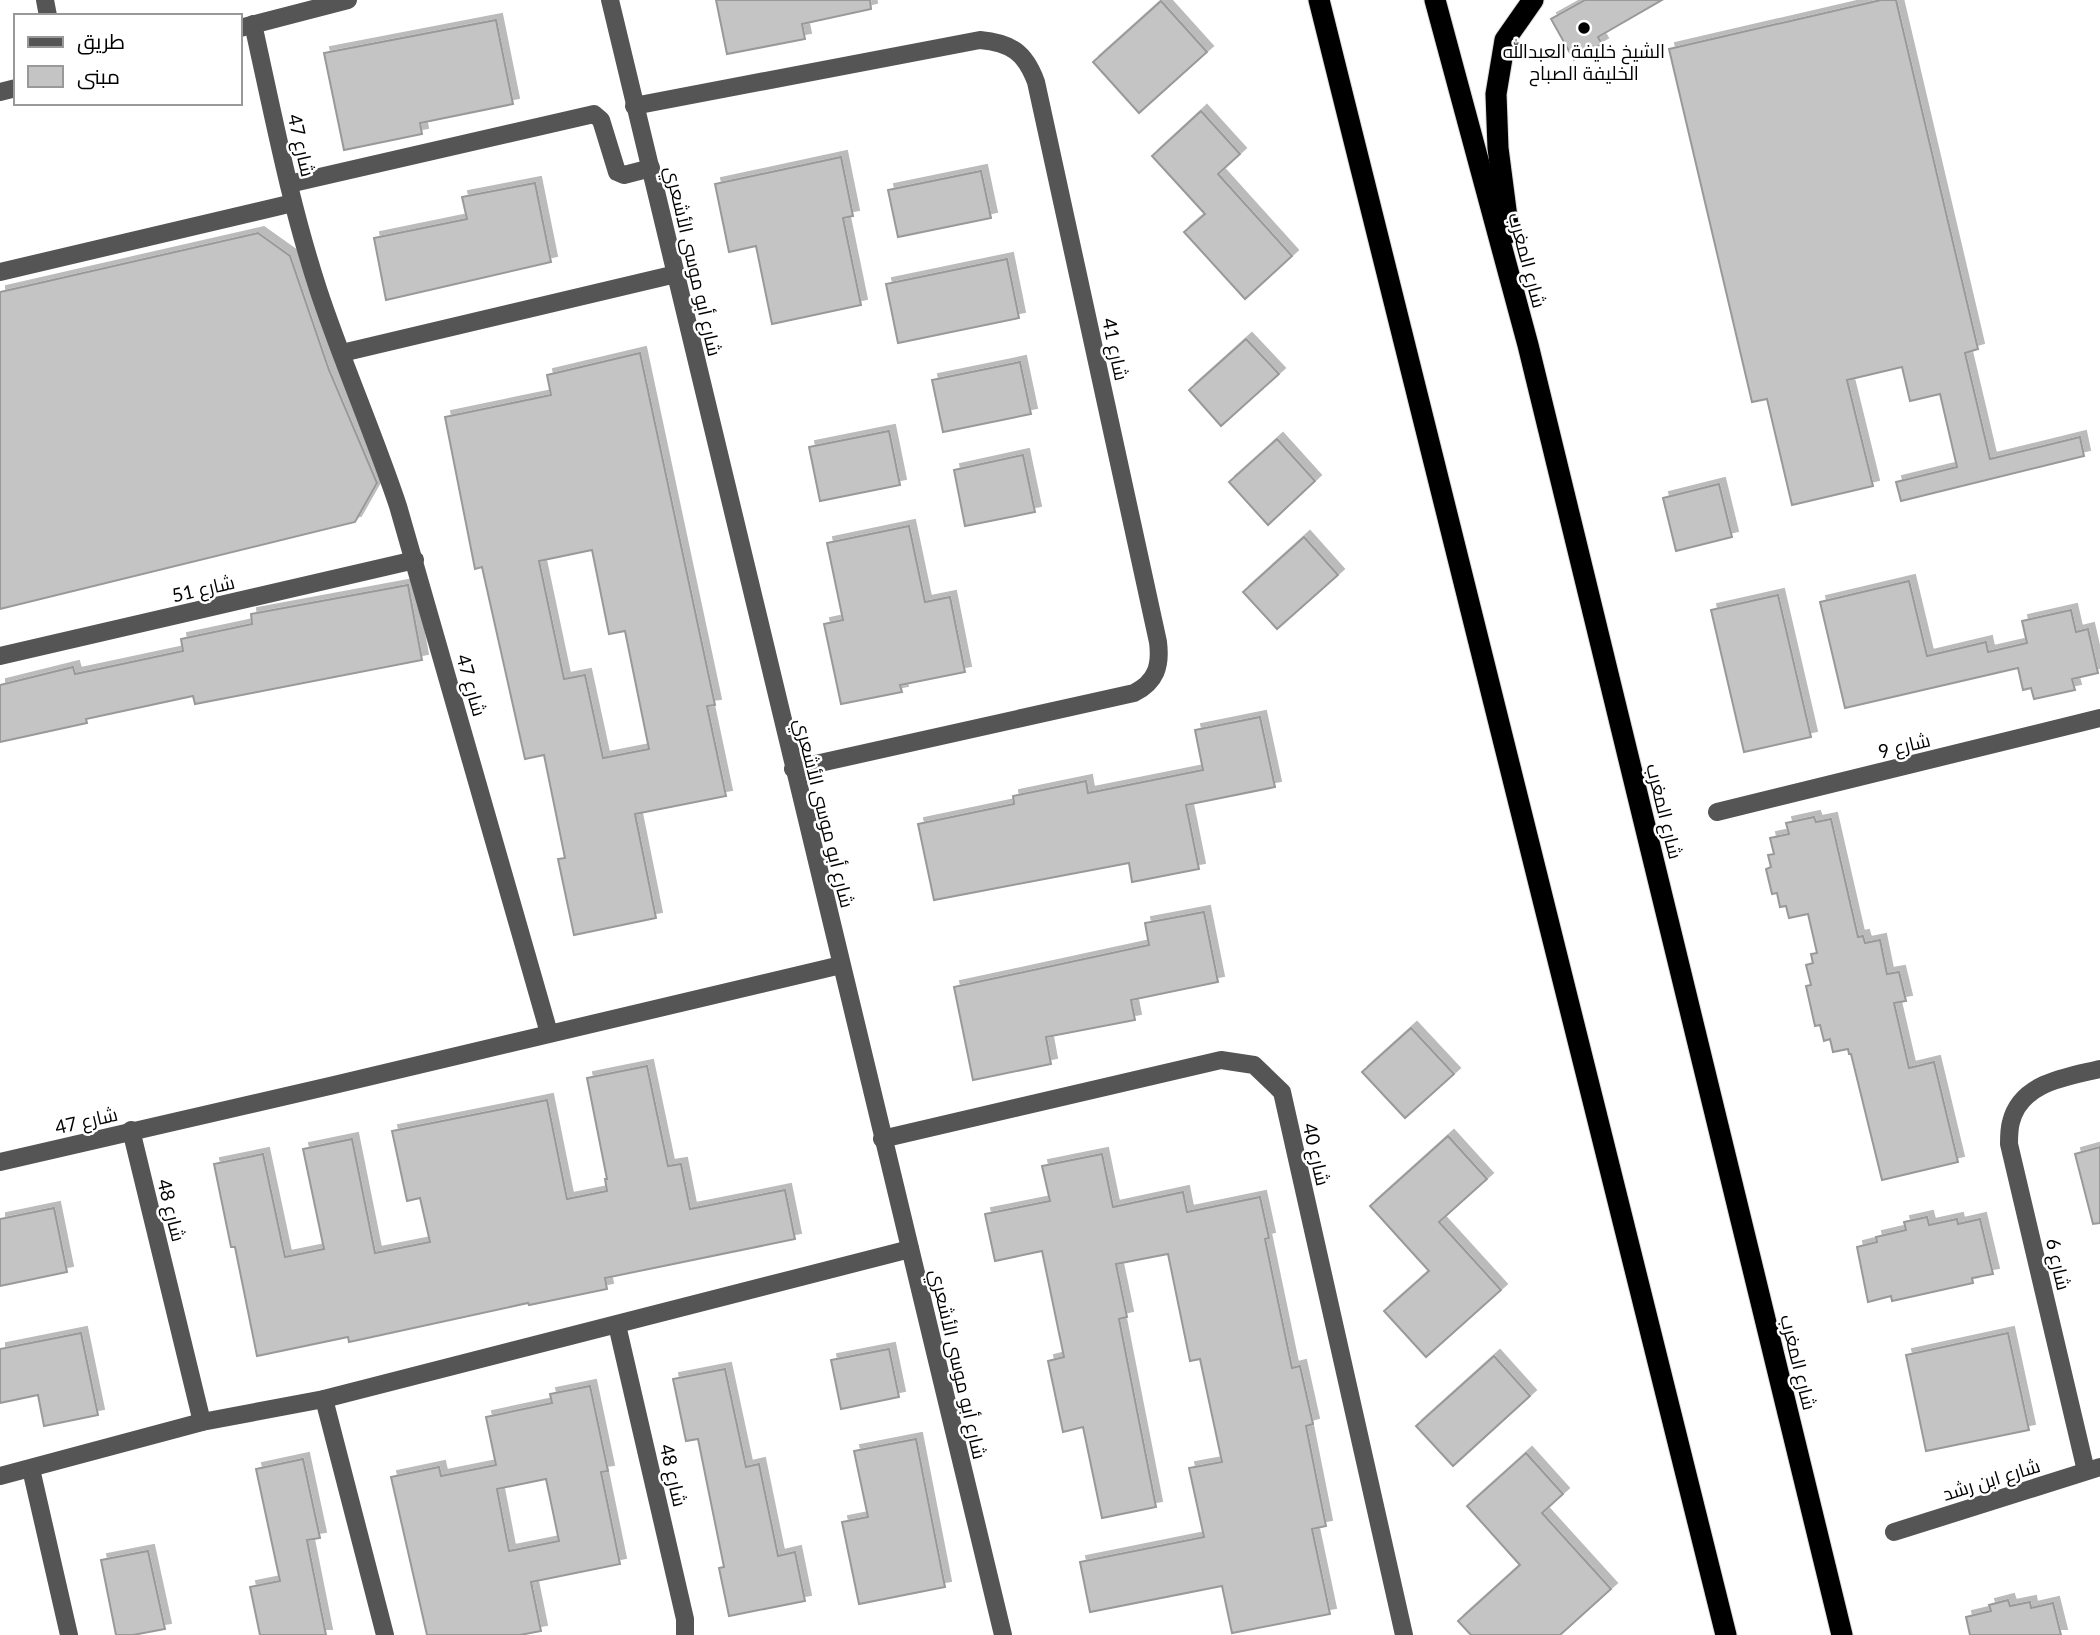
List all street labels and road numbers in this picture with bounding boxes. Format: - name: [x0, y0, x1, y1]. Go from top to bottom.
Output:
- street label: شارع 47: [281, 111, 320, 179]
- street label: شارع أبو موسى الأشعري: [657, 164, 727, 359]
- street label: شارع المغرب: [1501, 210, 1552, 311]
- street label: شارع 41: [1095, 315, 1134, 383]
- street label: شارع 51: [169, 570, 237, 609]
- street label: شارع 47: [449, 651, 492, 720]
- street label: شارع أبو موسى الأشعري: [786, 716, 860, 911]
- street label: شارع 9: [1876, 727, 1933, 765]
- street label: شارع المغرب: [1639, 761, 1688, 862]
- street label: شارع 47: [52, 1102, 120, 1141]
- street label: شارع 40: [1296, 1120, 1335, 1188]
- street label: شارع 48: [150, 1176, 191, 1244]
- street label: شارع 6: [2039, 1236, 2076, 1293]
- street label: شارع أبو موسى الأشعري: [922, 1267, 992, 1462]
- street label: شارع المغرب: [1773, 1312, 1822, 1413]
- street label: شارع 48: [653, 1441, 692, 1509]
- street label: شارع ابن رشد: [1939, 1453, 2043, 1508]

